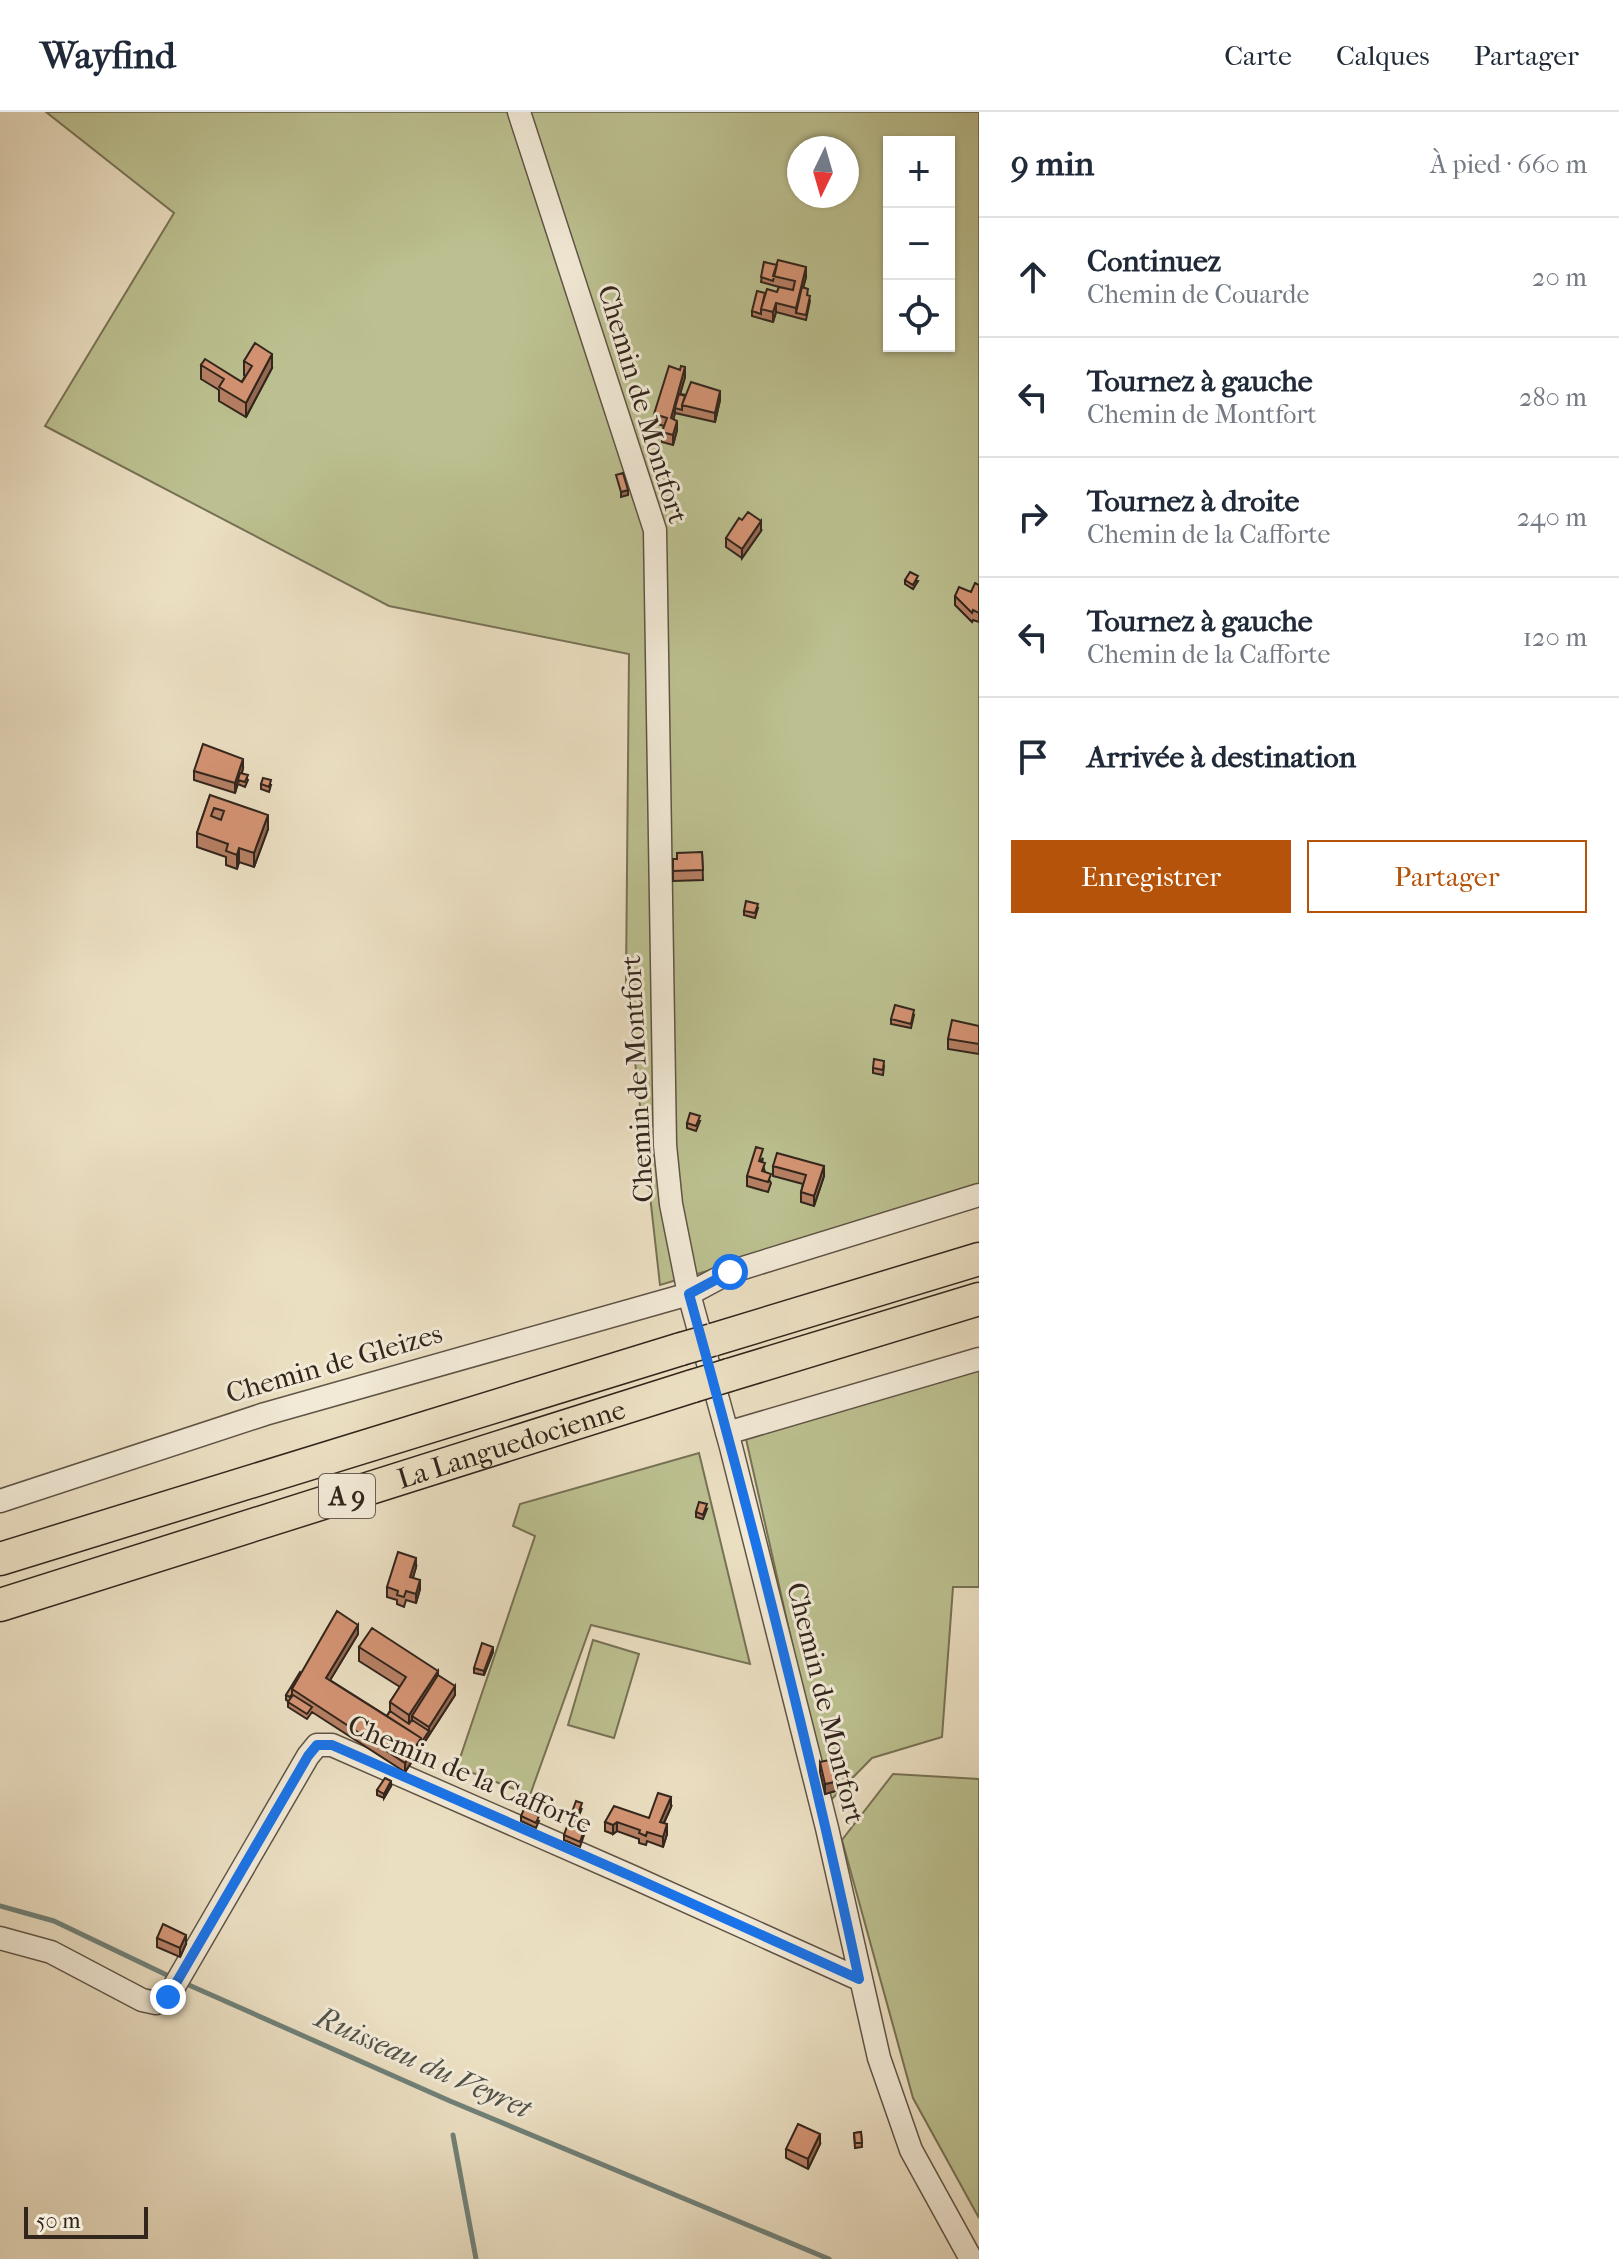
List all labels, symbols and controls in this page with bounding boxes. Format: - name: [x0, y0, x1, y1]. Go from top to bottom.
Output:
- text: Wayfind: [40, 33, 176, 78]
- text: Carte: [1224, 39, 1292, 72]
- text: Calques: [1336, 39, 1430, 72]
- text: Partager: [1474, 39, 1579, 72]
- north arrow: [787, 136, 859, 208]
- map controls: [883, 136, 955, 352]
- button: +: [883, 136, 955, 208]
- text: 9 min: [1011, 144, 1094, 184]
- text: À pied · 660 m: [1430, 149, 1587, 180]
- button: −: [883, 208, 955, 280]
- text: Continuez: [1087, 244, 1221, 279]
- icon: ahead: [1011, 255, 1055, 299]
- text: 20 m: [1532, 262, 1587, 293]
- text: Chemin de Couarde: [1087, 279, 1309, 310]
- button: locate: [883, 280, 955, 352]
- street label: Chemin de Montfort: [591, 281, 695, 527]
- text: Tournez à gauche: [1087, 364, 1313, 399]
- icon: left: [1011, 375, 1055, 419]
- text: 280 m: [1519, 382, 1587, 413]
- text: Chemin de Montfort: [1087, 399, 1317, 430]
- text: Tournez à droite: [1087, 484, 1299, 519]
- icon: right: [1011, 495, 1055, 539]
- text: 240 m: [1517, 502, 1587, 533]
- text: Chemin de la Cafforte: [1087, 519, 1330, 550]
- text: Tournez à gauche: [1087, 604, 1313, 639]
- icon: left: [1011, 615, 1055, 659]
- text: 120 m: [1523, 622, 1587, 653]
- text: Chemin de la Cafforte: [1087, 639, 1330, 670]
- icon: arrive: [1011, 735, 1055, 779]
- text: Arrivée à destination: [1087, 740, 1356, 775]
- button: Enregistrer: [1011, 840, 1291, 913]
- button: Partager: [1307, 840, 1587, 913]
- street label: Chemin de Montfort: [614, 955, 660, 1203]
- route start: [712, 1254, 748, 1290]
- street label: Chemin de Gleizes: [222, 1316, 446, 1410]
- street label: La Languedocienne: [393, 1392, 629, 1495]
- road number: A 9: [319, 1474, 375, 1518]
- street label: Chemin de Montfort: [780, 1579, 872, 1827]
- street label: Chemin de la Cafforte: [343, 1708, 597, 1840]
- route end: [150, 1979, 186, 2015]
- water label: Ruisseau du Veyret: [308, 1999, 538, 2127]
- scale bar: [24, 2203, 148, 2239]
- text: 50 m: [36, 2208, 81, 2234]

